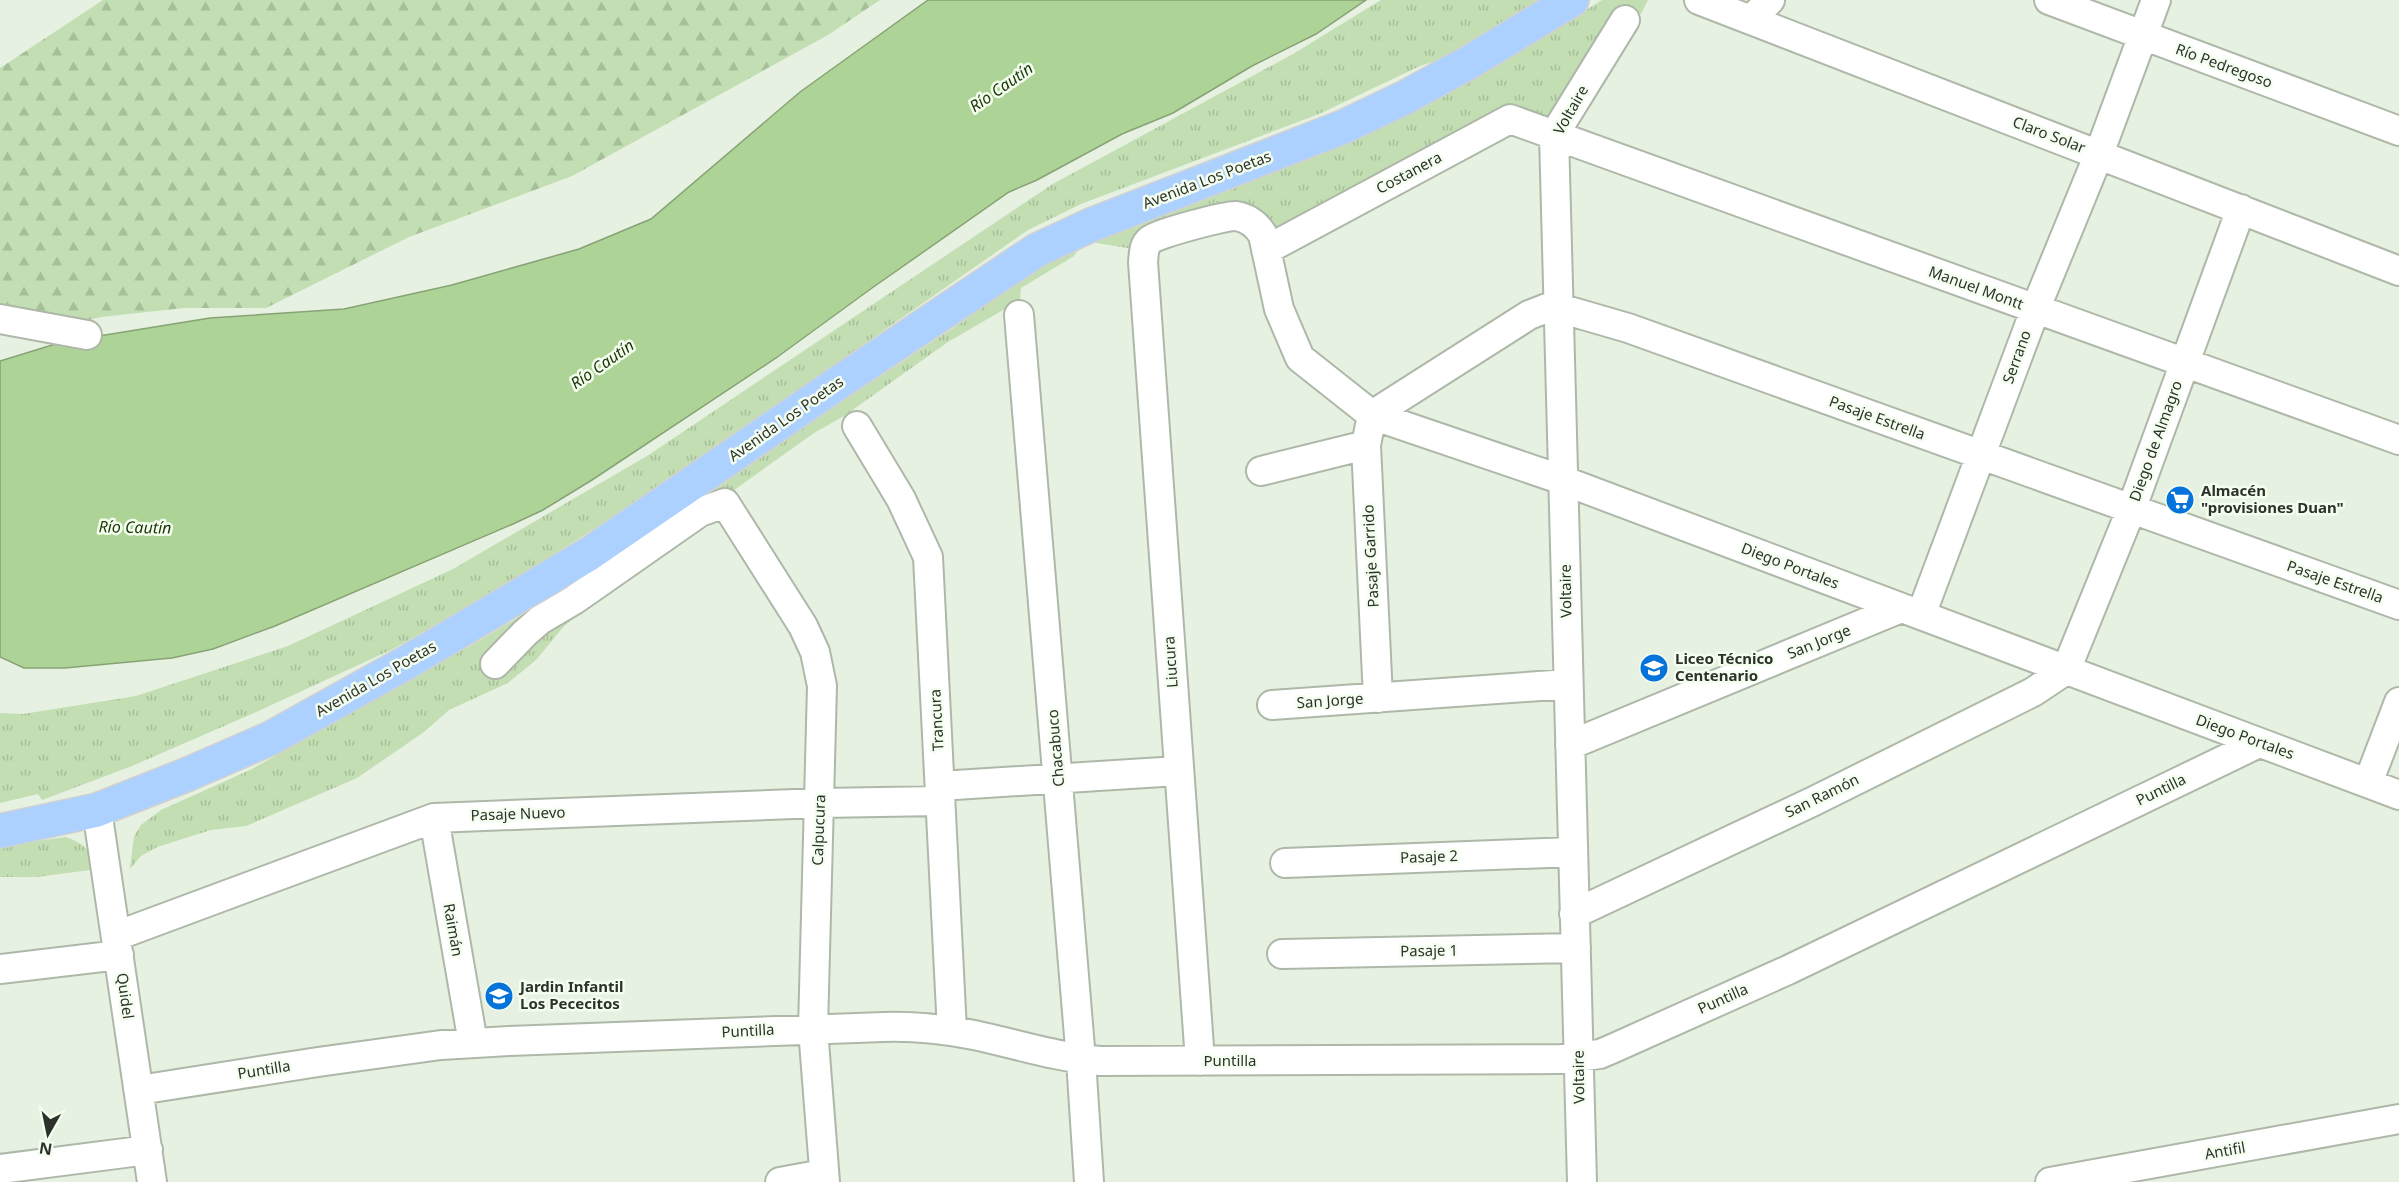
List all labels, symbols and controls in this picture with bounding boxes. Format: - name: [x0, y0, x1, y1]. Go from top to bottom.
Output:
- street label: Río Pedregoso: [2173, 38, 2276, 92]
- water label: Río Cautín: [965, 57, 1037, 117]
- street label: Voltaire: [1548, 81, 1592, 138]
- street label: Claro Solar: [2010, 111, 2089, 157]
- street label: Avenida Los Poetas: [1140, 145, 1274, 213]
- street label: Costanera: [1372, 146, 1445, 198]
- street label: Manuel Montt: [1926, 261, 2027, 314]
- street label: Serrano: [1997, 327, 2035, 386]
- water label: Río Cautín: [566, 334, 638, 394]
- street label: Avenida Los Poetas: [724, 371, 847, 465]
- street label: Diego de Almagro: [2124, 377, 2186, 504]
- street label: Pasaje Estrella: [1827, 390, 1928, 444]
- place label: Almacén "provisiones Duan": [2201, 480, 2344, 517]
- supermarket icon: Almacén "provisiones Duan": [2164, 484, 2196, 516]
- street label: Pasaje Garrido: [1357, 504, 1383, 608]
- water label: Río Cautín: [98, 515, 172, 539]
- street label: Diego Portales: [1739, 537, 1842, 593]
- street label: Pasaje Estrella: [2284, 555, 2386, 607]
- street label: Voltaire: [1555, 564, 1575, 618]
- street label: San Jorge: [1784, 619, 1853, 663]
- street label: Avenida Los Poetas: [312, 635, 439, 721]
- street label: Liucura: [1158, 636, 1182, 689]
- place label: Liceo Técnico Centenario: [1675, 648, 1774, 685]
- school or university icon: Liceo Técnico Centenario: [1638, 652, 1670, 684]
- street label: San Jorge: [1296, 688, 1364, 712]
- street label: Trancura: [924, 689, 948, 752]
- street label: Chacabuco: [1042, 709, 1068, 788]
- street label: Diego Portales: [2193, 709, 2297, 763]
- street label: Puntilla: [2132, 768, 2189, 810]
- street label: San Ramón: [1781, 769, 1862, 822]
- street label: Calpucura: [807, 794, 829, 866]
- street label: Pasaje Nuevo: [470, 801, 566, 825]
- street label: Pasaje 2: [1400, 845, 1458, 867]
- street label: Raimán: [440, 902, 468, 958]
- street label: Pasaje 1: [1400, 939, 1458, 961]
- street label: Quidel: [113, 971, 139, 1020]
- place label: Jardin Infantil Los Pececitos: [518, 976, 624, 1013]
- street label: Puntilla: [1694, 978, 1751, 1018]
- school or university icon: Jardin Infantil Los Pececitos: [483, 980, 515, 1012]
- street label: Puntilla: [721, 1019, 775, 1041]
- street label: Puntilla: [1203, 1050, 1257, 1070]
- street label: Voltaire: [1568, 1050, 1588, 1104]
- street label: Puntilla: [236, 1055, 292, 1083]
- north arrow: [18, 1104, 78, 1164]
- text: N: [38, 1137, 54, 1161]
- street label: Antifil: [2203, 1137, 2247, 1163]

